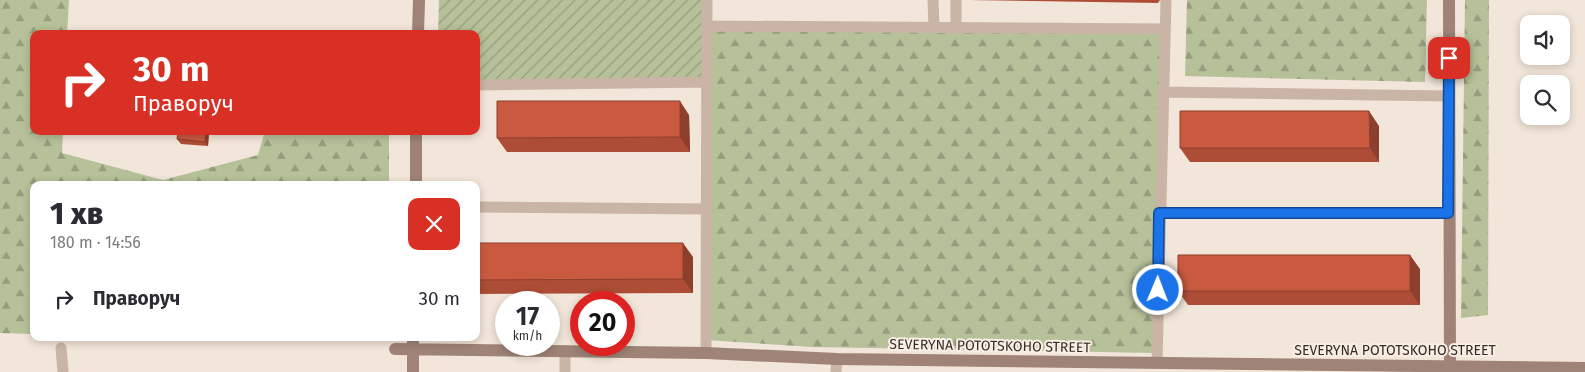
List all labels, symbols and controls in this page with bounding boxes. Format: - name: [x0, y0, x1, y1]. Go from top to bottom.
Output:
- map controls: [1520, 15, 1570, 125]
- button: sound: [1520, 15, 1570, 65]
- pin: [1428, 37, 1470, 79]
- icon: arrive: [1435, 44, 1463, 72]
- text: 30 m: [133, 48, 210, 90]
- icon: right: [50, 50, 115, 115]
- button: search: [1520, 75, 1570, 125]
- text: Праворуч: [133, 90, 234, 117]
- text: 1 хв: [50, 196, 103, 232]
- button: close: [408, 198, 460, 250]
- text: 180 m · 14:56: [50, 233, 141, 252]
- position arrow: [1131, 263, 1183, 315]
- icon: right: [50, 285, 78, 313]
- text: Праворуч: [93, 287, 180, 310]
- text: 30 m: [419, 287, 460, 310]
- speed limit sign: 20: [570, 291, 635, 356]
- text: 17: [516, 302, 539, 332]
- text: km/h: [513, 329, 542, 343]
- street label: SEVERYNA POTOTSKOHO STREET: [889, 336, 1092, 356]
- street label: SEVERYNA POTOTSKOHO STREET: [1294, 342, 1496, 359]

